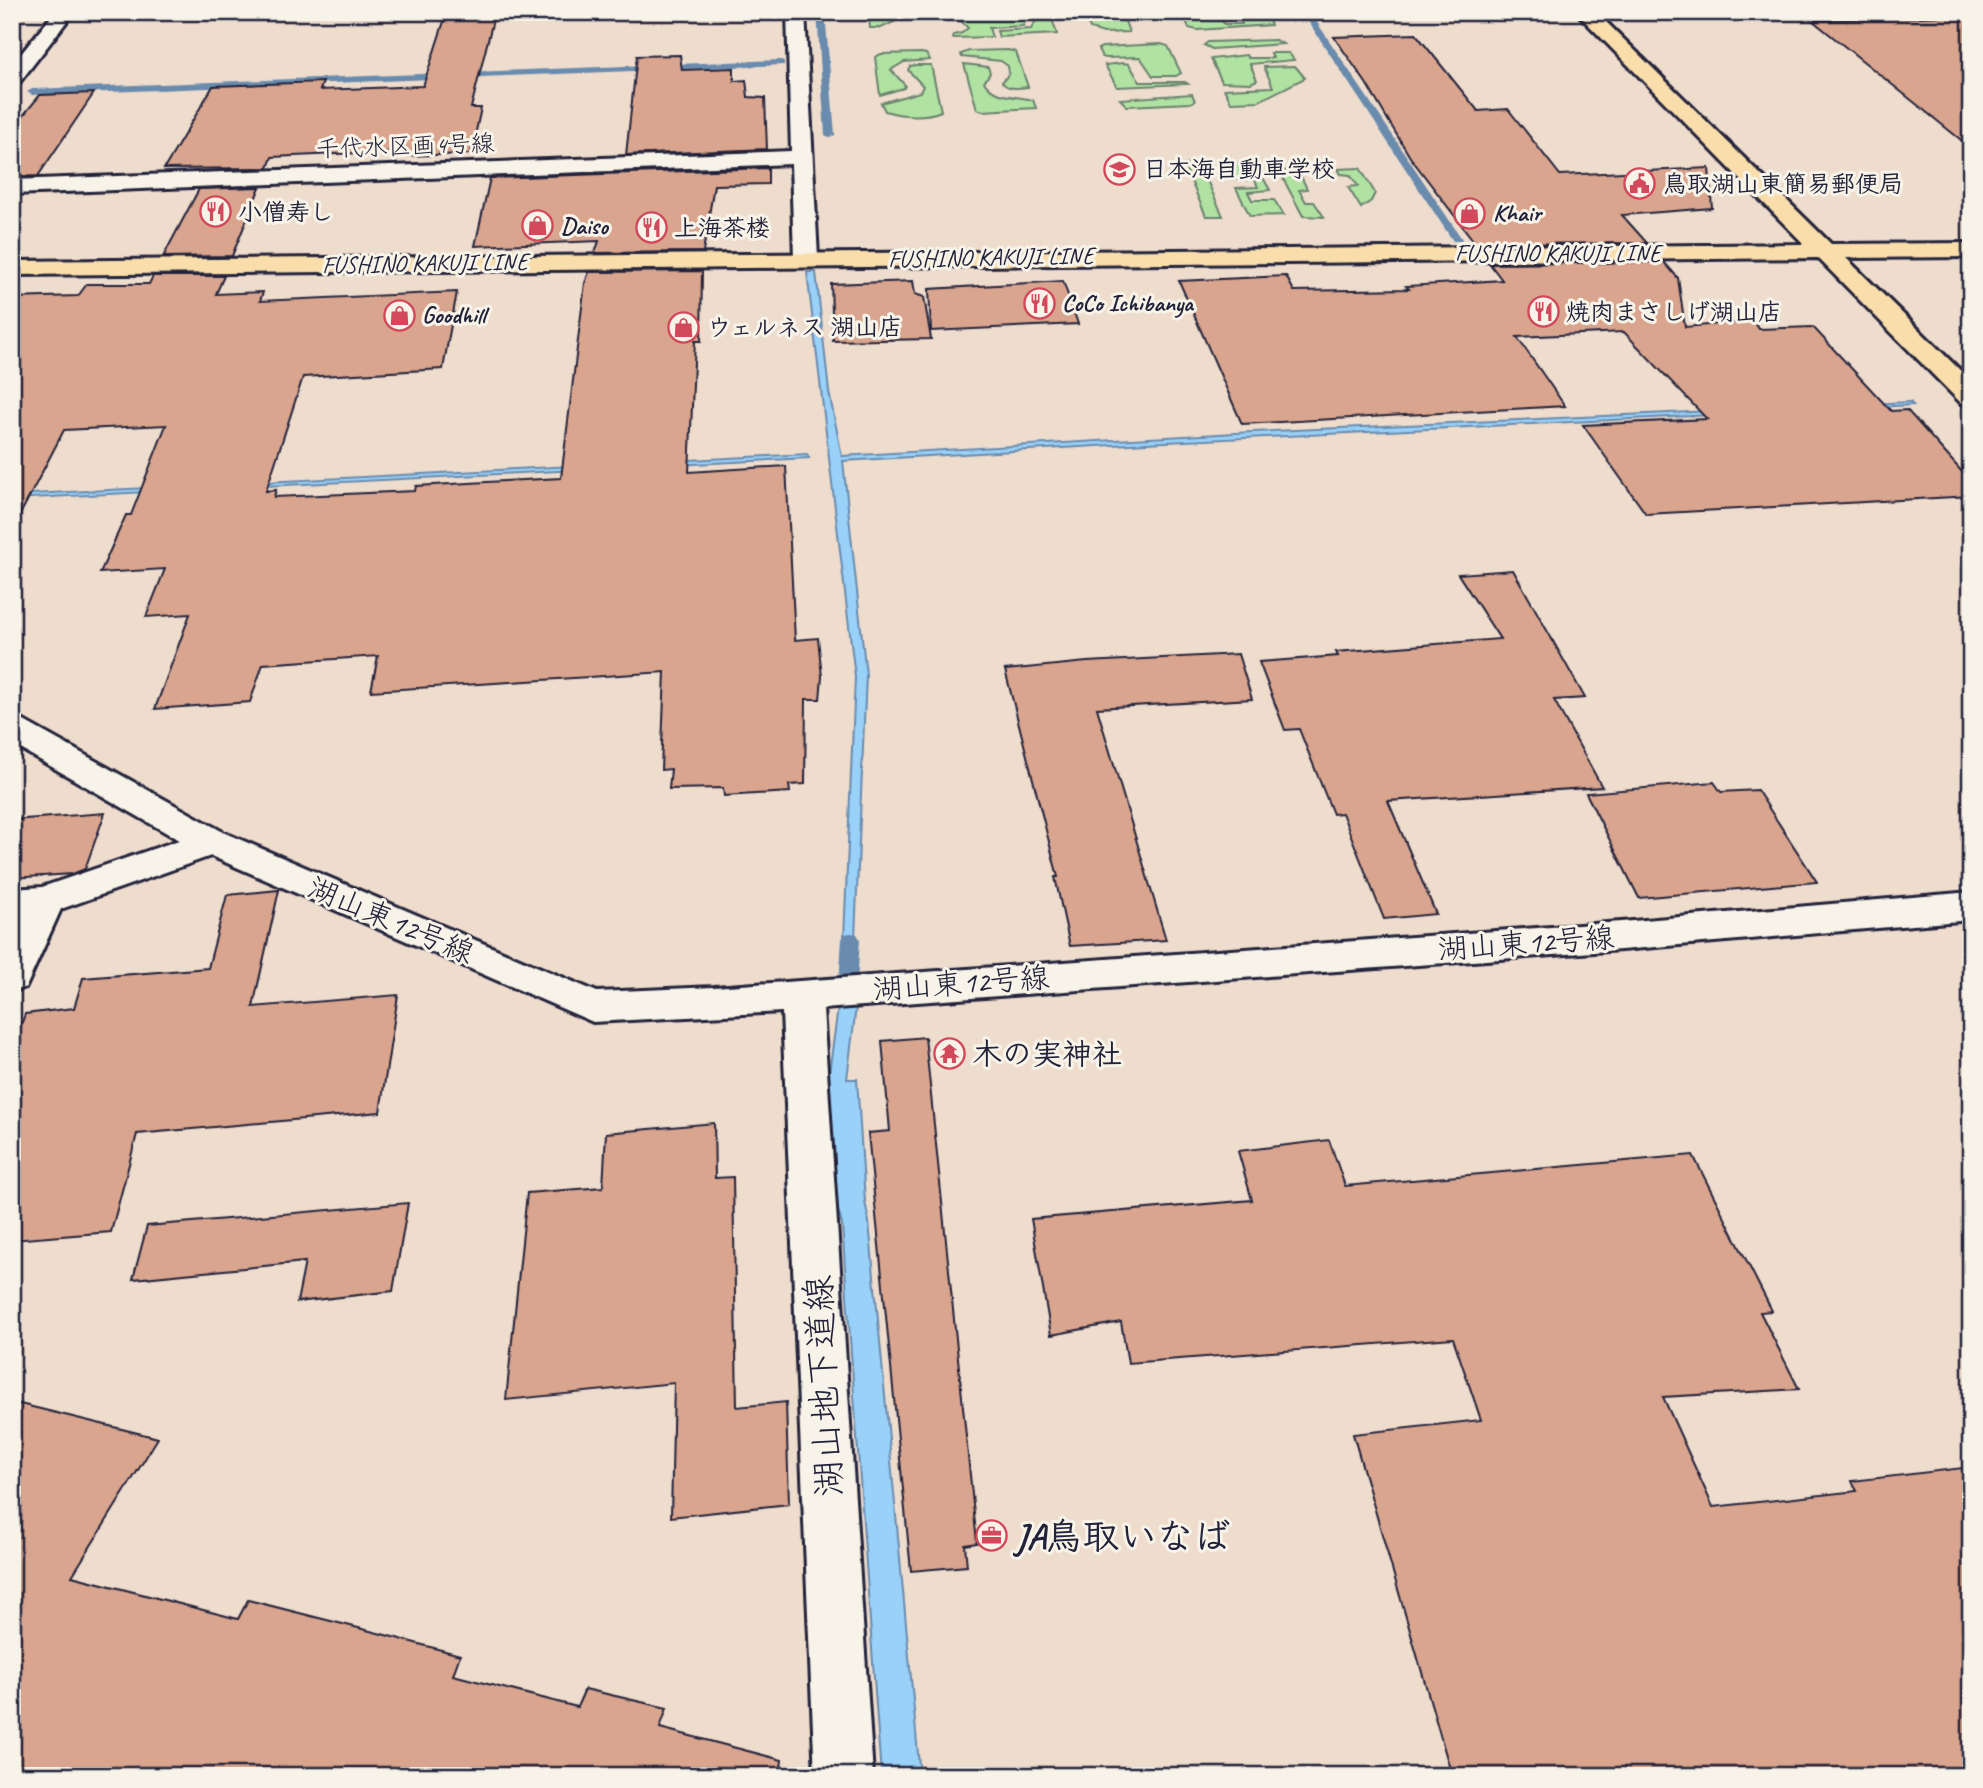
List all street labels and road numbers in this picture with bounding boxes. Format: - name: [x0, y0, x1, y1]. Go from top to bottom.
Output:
- street label: 千代水区画4号線: [315, 128, 495, 164]
- street label: FUSHINO KAKUJI LINE: [1455, 238, 1664, 268]
- street label: FUSHINO KAKUJI LINE: [888, 240, 1097, 274]
- street label: FUSHINO KAKUJI LINE: [322, 246, 531, 280]
- street label: 湖山東12号線: [302, 868, 480, 972]
- street label: 湖山東12号線: [1436, 918, 1616, 968]
- street label: 湖山東12号線: [871, 958, 1051, 1008]
- street label: 湖山地下道線: [794, 1274, 853, 1498]

